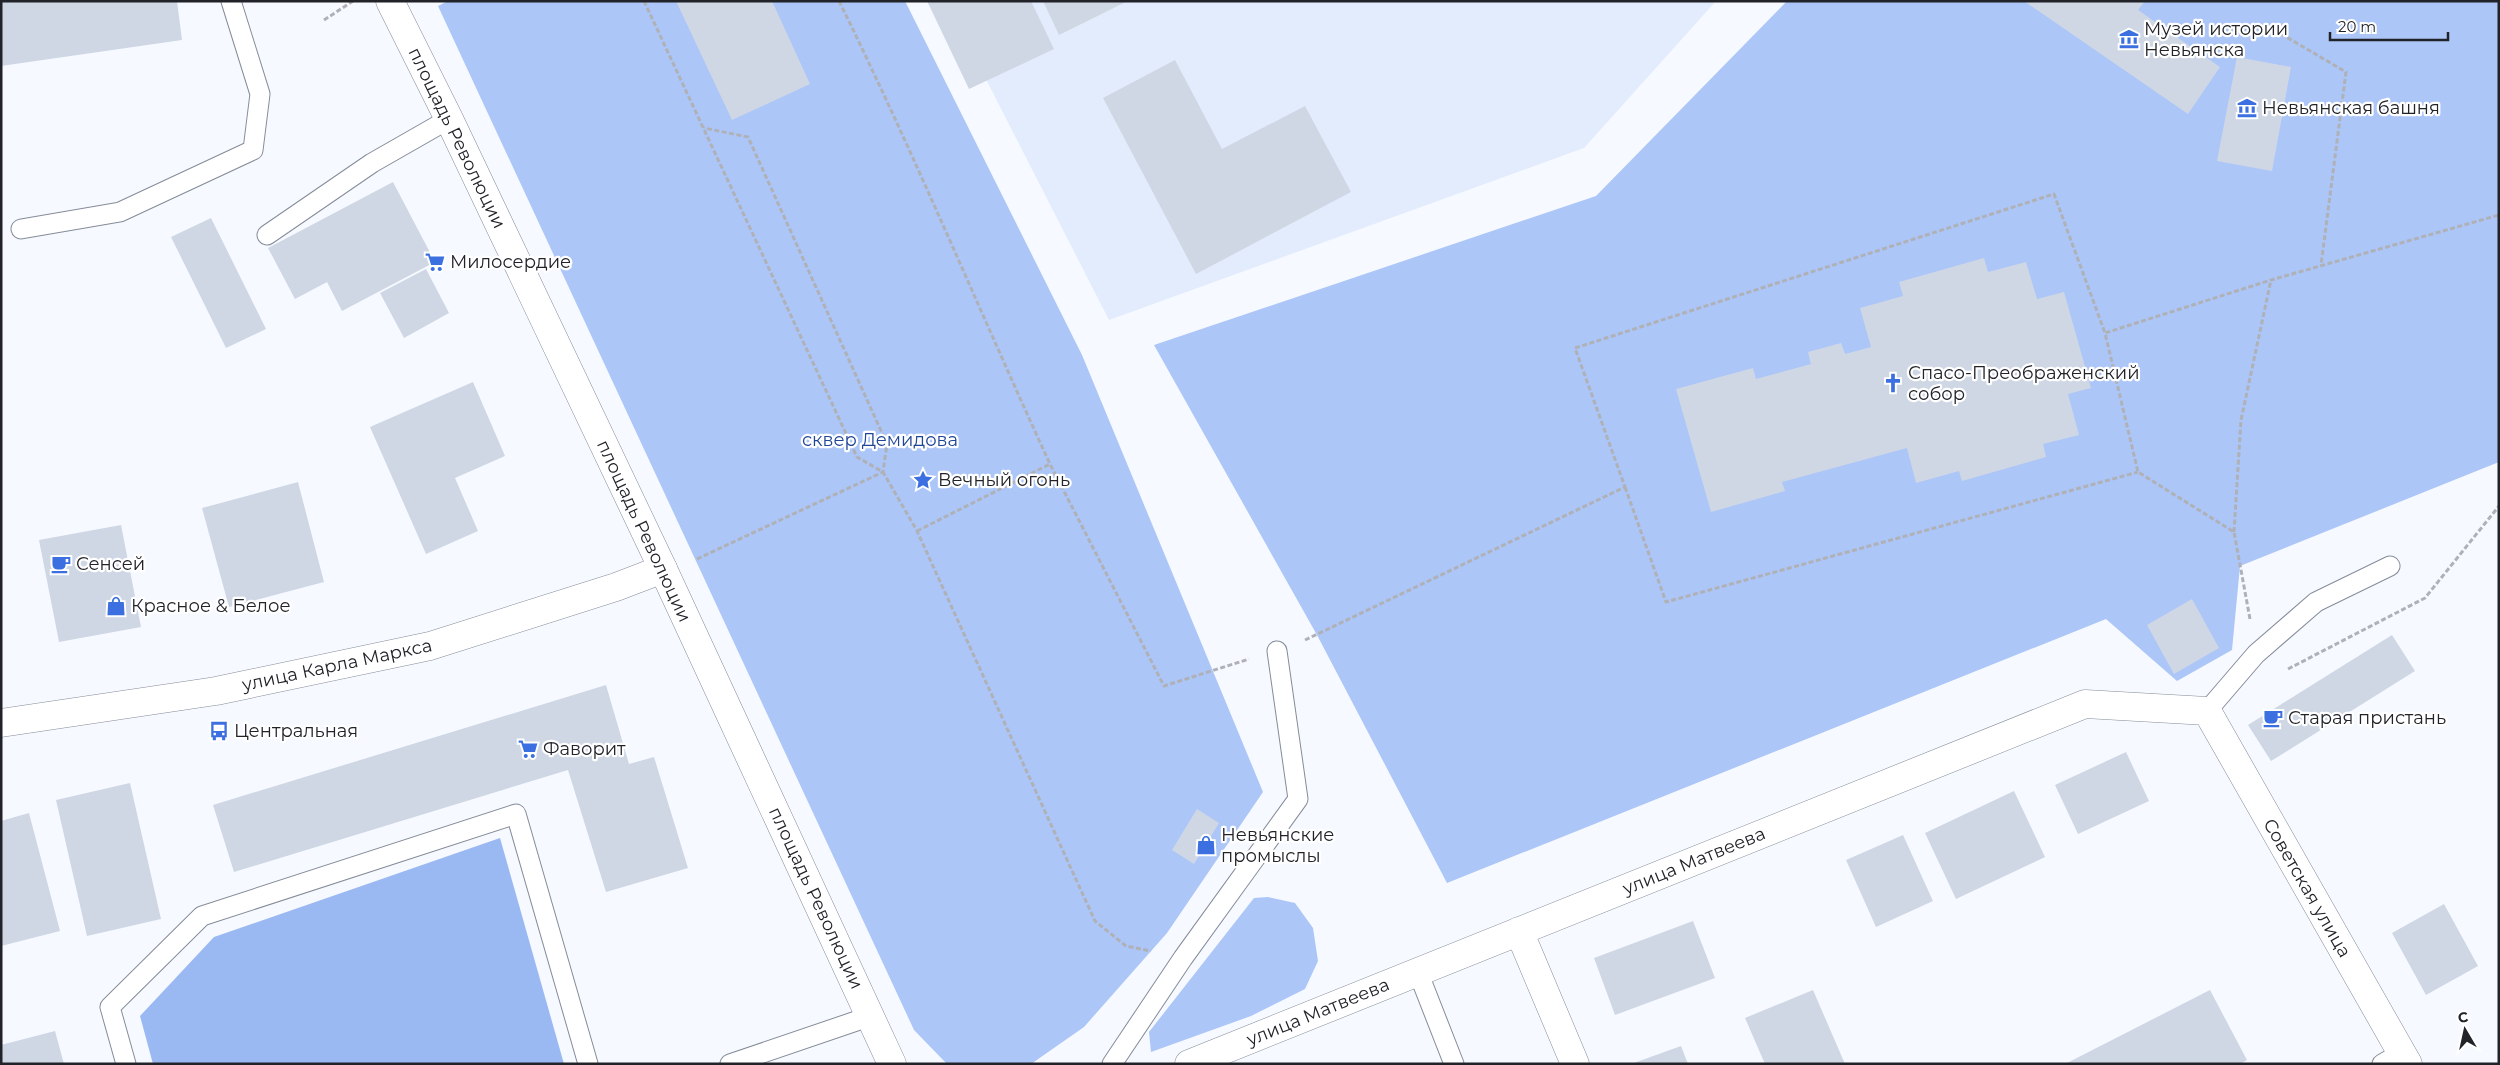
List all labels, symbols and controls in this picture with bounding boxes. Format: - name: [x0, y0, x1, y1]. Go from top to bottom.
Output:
- scale bar: [2330, 10, 2448, 42]
- text: 20 m: [2338, 17, 2376, 36]
- place label: Музей истории Невьянска: [2144, 18, 2288, 61]
- museum icon: Музей истории Невьянска: [2118, 28, 2140, 50]
- street label: площадь Революции: [404, 44, 510, 232]
- museum icon: Невьянская башня: [2236, 97, 2258, 119]
- place label: Невьянская башня: [2262, 97, 2440, 119]
- supermarket icon: Милосердие: [424, 251, 446, 273]
- place label: Милосердие: [450, 251, 571, 273]
- place label: Спасо-Преображенский собор: [1908, 362, 2140, 405]
- church icon: Спасо-Преображенский собор: [1882, 372, 1904, 394]
- park label: сквер Демидова: [802, 429, 958, 451]
- street label: площадь Революции: [592, 436, 696, 626]
- place icon: Вечный огонь: [912, 469, 934, 491]
- place label: Вечный огонь: [938, 469, 1070, 491]
- cafe icon: Сенсей: [50, 553, 72, 575]
- place label: Сенсей: [76, 553, 145, 575]
- shop icon: Красное & Белое: [105, 595, 127, 617]
- place label: Красное & Белое: [131, 595, 291, 617]
- street label: улица Карла Маркса: [239, 634, 434, 696]
- cafe icon: Старая пристань: [2262, 707, 2284, 729]
- place label: Старая пристань: [2288, 707, 2446, 729]
- bus stop icon: Центральная: [208, 720, 230, 742]
- place label: Центральная: [234, 720, 358, 742]
- supermarket icon: Фаворит: [517, 738, 539, 760]
- place label: Фаворит: [543, 738, 626, 760]
- street label: площадь Революции: [764, 803, 868, 993]
- street label: Советская улица: [2258, 815, 2356, 961]
- street label: улица Матвеева: [1619, 822, 1769, 900]
- place label: Невьянские промыслы: [1221, 824, 1334, 867]
- shop icon: Невьянские промыслы: [1195, 834, 1217, 856]
- street label: улица Матвеева: [1243, 973, 1393, 1051]
- north arrow: [2440, 1005, 2490, 1055]
- text: С: [2457, 1007, 2469, 1027]

